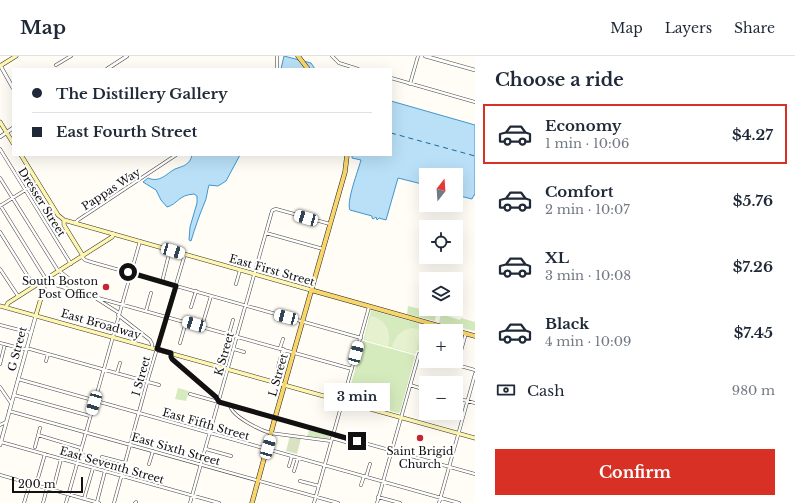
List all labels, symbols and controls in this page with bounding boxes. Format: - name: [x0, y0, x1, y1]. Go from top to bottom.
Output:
- text: Map: [20, 16, 66, 39]
- text: Map: [610, 19, 643, 37]
- text: Layers: [665, 19, 712, 37]
- text: Share: [734, 19, 775, 37]
- text: Choose a ride: [495, 69, 624, 91]
- text: The Distillery Gallery: [56, 84, 228, 103]
- icon: car: [497, 116, 533, 152]
- text: Economy: [545, 116, 622, 135]
- text: East Fourth Street: [56, 122, 197, 141]
- text: $4.27: [732, 125, 773, 144]
- text: 1 min · 10:06: [545, 135, 629, 152]
- street label: Dresser Street: [15, 165, 69, 240]
- street label: Pappas Way: [79, 165, 143, 213]
- north arrow: [419, 168, 463, 212]
- map controls: [419, 168, 463, 420]
- icon: car: [497, 182, 533, 218]
- text: Comfort: [545, 182, 613, 201]
- text: $5.76: [733, 191, 773, 210]
- text: 2 min · 10:07: [545, 201, 630, 218]
- car: [293, 209, 319, 227]
- button: locate: [419, 220, 463, 264]
- car: [160, 242, 186, 260]
- icon: car: [497, 248, 533, 284]
- text: XL: [545, 248, 569, 267]
- street label: East First Street: [228, 251, 317, 289]
- text: $7.26: [733, 257, 773, 276]
- route start: [119, 263, 137, 281]
- text: 3 min · 10:08: [545, 267, 631, 284]
- button: layers: [419, 272, 463, 316]
- place label: South Boston Post Office: [22, 274, 98, 301]
- marker: South Boston Post Office: [101, 282, 111, 292]
- street label: East Broadway: [59, 306, 143, 342]
- car: [273, 308, 299, 326]
- icon: car: [497, 314, 533, 350]
- text: Black: [545, 314, 589, 333]
- car: [181, 315, 207, 333]
- text: $7.45: [734, 323, 773, 342]
- street label: G Street: [4, 324, 30, 373]
- button: +: [419, 324, 463, 368]
- street label: K Street: [211, 330, 237, 377]
- text: 4 min · 10:09: [545, 333, 631, 350]
- car: [347, 340, 365, 366]
- street label: L Street: [265, 351, 291, 398]
- street label: I Street: [129, 354, 154, 398]
- button: −: [419, 376, 463, 420]
- icon: cash: [495, 379, 517, 401]
- text: Cash: [527, 381, 564, 400]
- text: 980 m: [732, 382, 775, 399]
- callout: 3 min: [324, 383, 390, 411]
- text: 3 min: [337, 388, 377, 405]
- car: [85, 390, 103, 416]
- street label: East Fifth Street: [161, 405, 252, 443]
- street label: East Sixth Street: [130, 430, 223, 469]
- route end: [348, 432, 366, 450]
- marker: Saint Brigid Church: [415, 433, 425, 443]
- car: [259, 434, 277, 460]
- street label: East Seventh Street: [58, 443, 167, 487]
- place label: Saint Brigid Church: [386, 444, 454, 471]
- button: Confirm: [495, 449, 775, 495]
- scale bar: [12, 475, 83, 494]
- text: 200 m: [18, 477, 55, 491]

